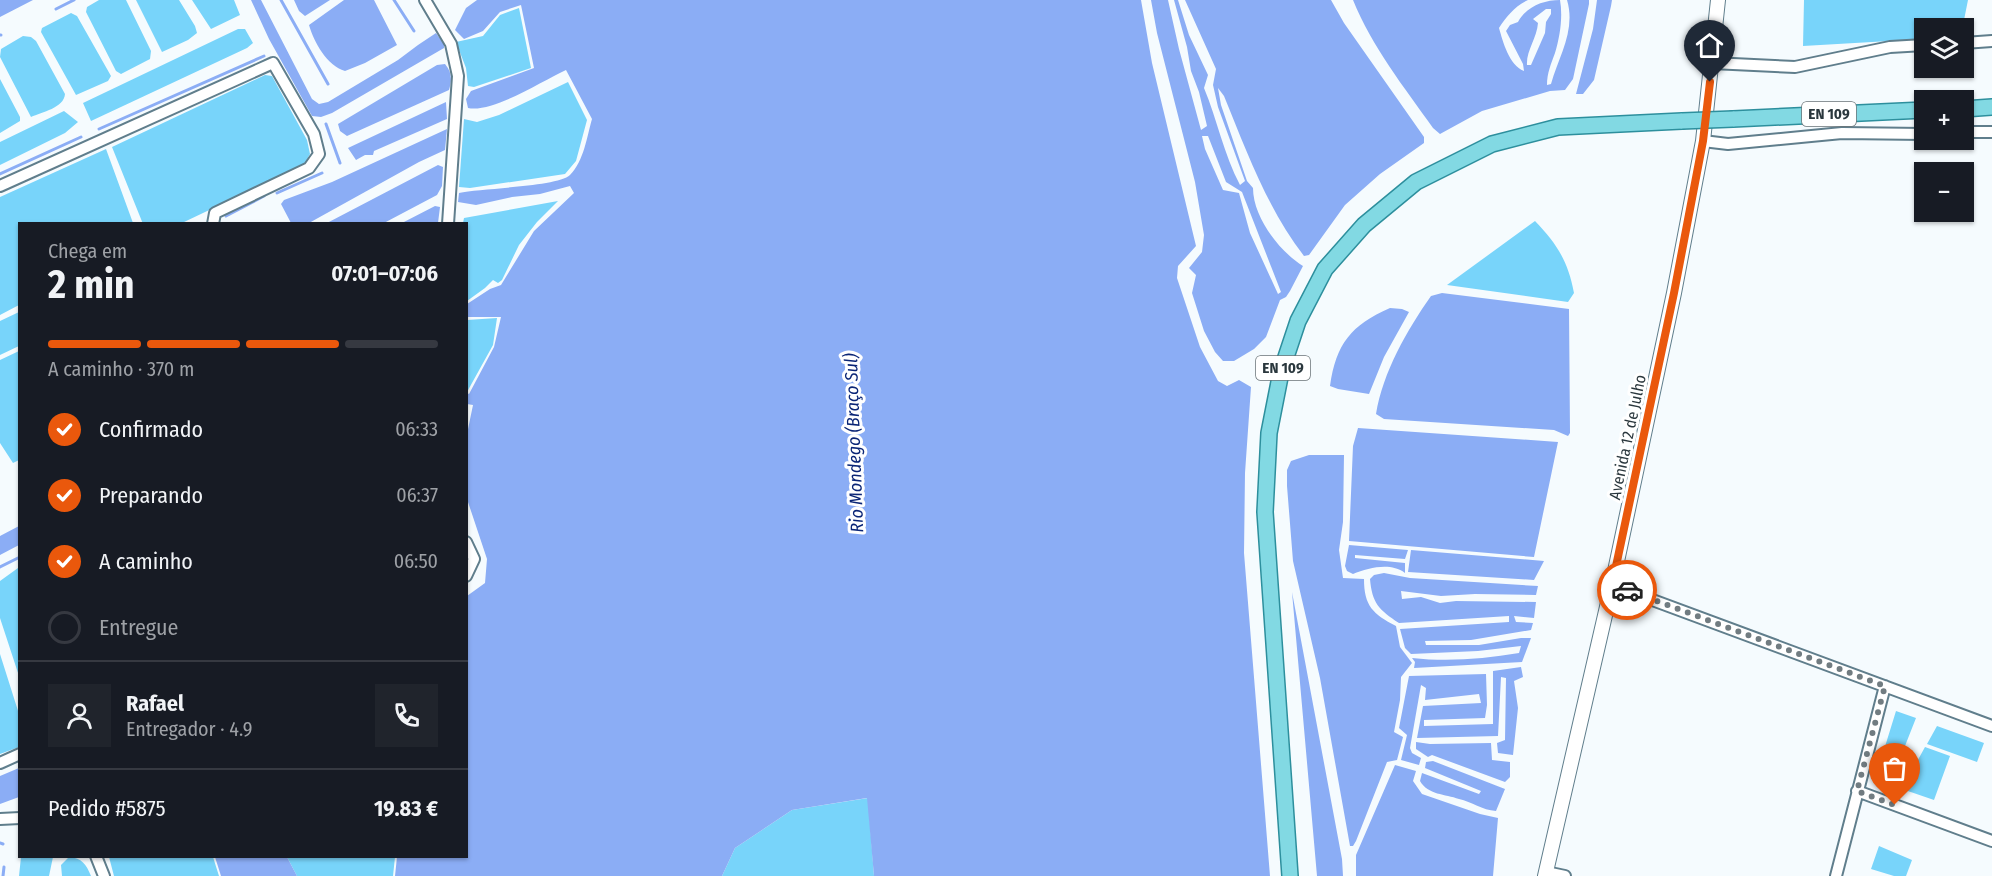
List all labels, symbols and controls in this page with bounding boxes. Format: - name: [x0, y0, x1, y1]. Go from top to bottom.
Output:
- map controls: [1914, 18, 1974, 222]
- button: layers: [1914, 18, 1974, 78]
- pin: [1684, 20, 1735, 82]
- icon: home: [1693, 29, 1726, 62]
- button: +: [1914, 90, 1974, 150]
- road number: EN 109: [1802, 102, 1856, 126]
- button: −: [1914, 162, 1974, 222]
- text: Chega em: [48, 239, 127, 263]
- text: 07:01–07:06: [331, 260, 438, 287]
- text: 2 min: [48, 262, 134, 308]
- water label: Rio Mondego (Braço Sul): [840, 353, 868, 533]
- road number: EN 109: [1256, 356, 1310, 380]
- text: A caminho · 370 m: [48, 357, 194, 381]
- street label: Avenida 12 de Julho: [1605, 373, 1650, 501]
- icon: check: [48, 413, 81, 446]
- text: Confirmado: [99, 416, 203, 443]
- text: 06:33: [395, 417, 438, 441]
- icon: check: [48, 479, 81, 512]
- text: Preparando: [99, 482, 203, 509]
- text: 06:37: [396, 483, 438, 507]
- icon: check: [48, 545, 81, 578]
- text: A caminho: [99, 548, 193, 575]
- text: 06:50: [394, 549, 438, 573]
- courier: [1597, 560, 1657, 620]
- icon: car: [1611, 574, 1644, 607]
- text: Entregue: [99, 614, 178, 641]
- button: person: [48, 684, 111, 747]
- button: phone: [375, 684, 438, 747]
- text: Rafael: [126, 690, 184, 717]
- text: Entregador · 4.9: [126, 717, 252, 741]
- pin: [1869, 743, 1920, 805]
- icon: bag: [1878, 752, 1911, 785]
- text: Pedido #5875: [48, 795, 165, 822]
- text: 19.83 €: [374, 795, 438, 822]

